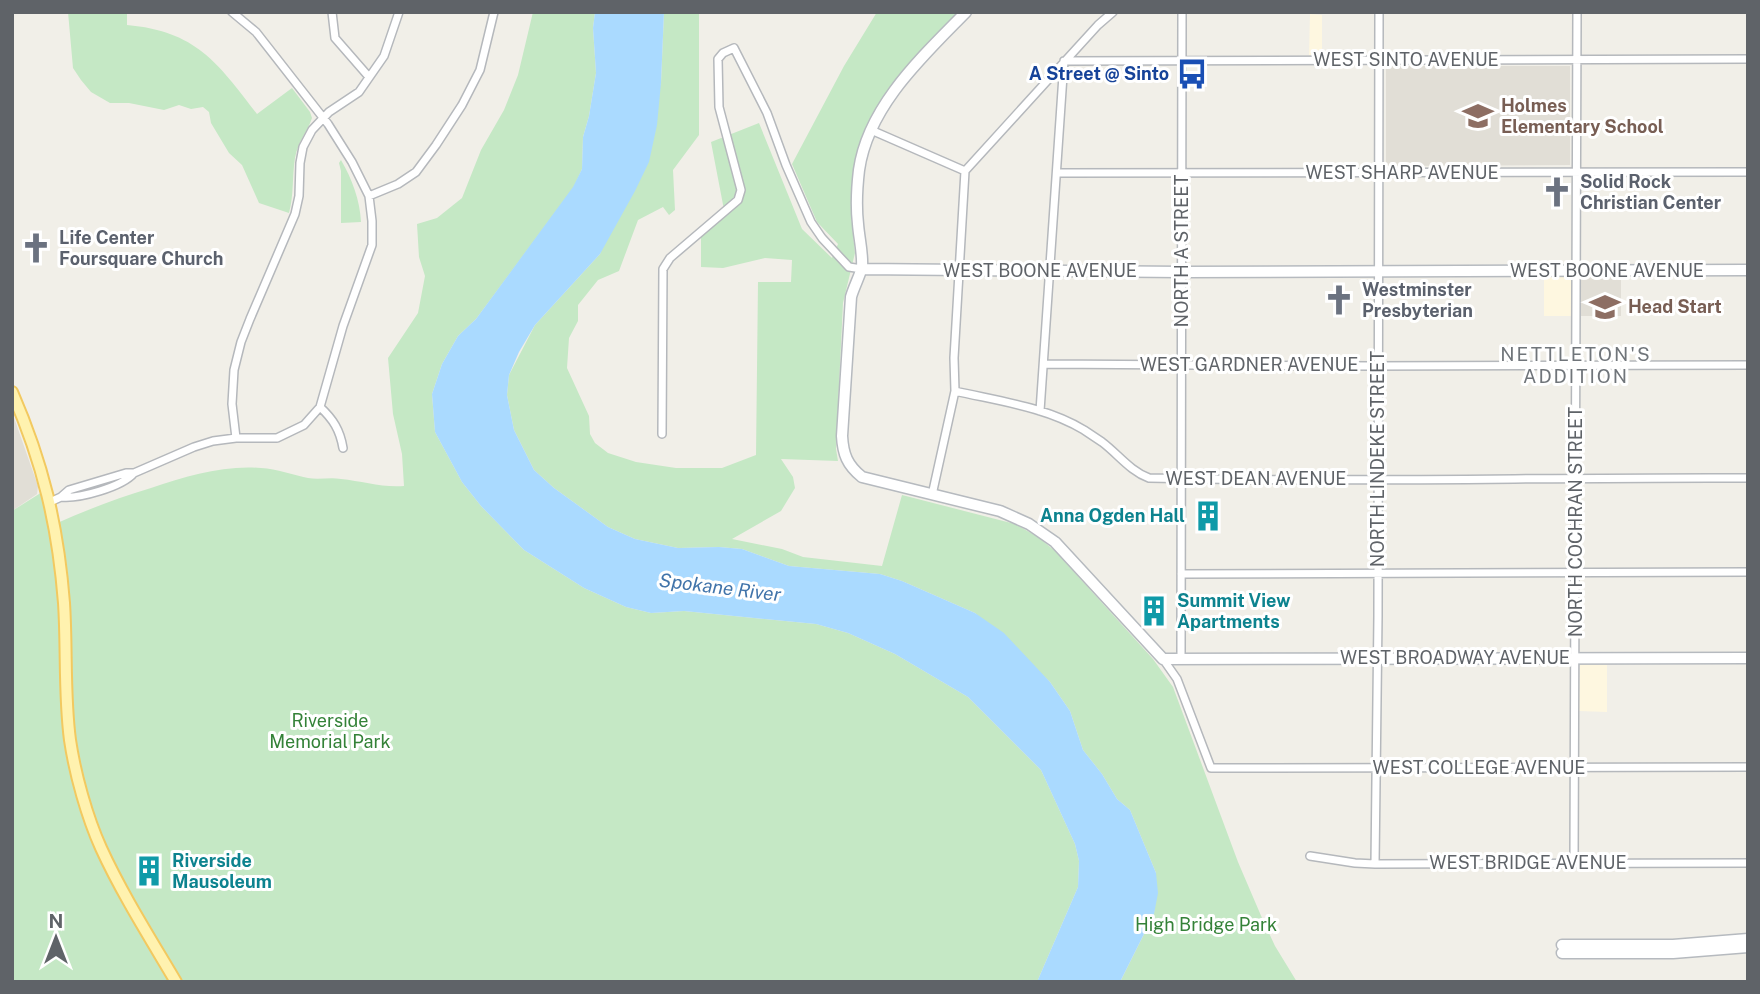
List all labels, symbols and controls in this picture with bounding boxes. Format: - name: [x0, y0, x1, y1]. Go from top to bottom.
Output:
- street label: WEST SINTO AVENUE: [1313, 49, 1499, 70]
- bus stop icon: A Street @ Sinto: [1175, 57, 1209, 91]
- place label: A Street @ Sinto: [1029, 63, 1169, 84]
- place label: Holmes Elementary School: [1501, 95, 1664, 137]
- school or university icon: Holmes Elementary School: [1461, 99, 1495, 133]
- street label: WEST SHARP AVENUE: [1305, 162, 1499, 183]
- place label: Solid Rock Christian Center: [1580, 171, 1722, 213]
- street label: NORTH A STREET: [1171, 174, 1192, 327]
- church icon: Solid Rock Christian Center: [1540, 175, 1574, 209]
- place label: Life Center Foursquare Church: [59, 227, 223, 269]
- church icon: Life Center Foursquare Church: [19, 231, 53, 265]
- street label: WEST BOONE AVENUE: [943, 260, 1137, 281]
- street label: WEST BOONE AVENUE: [1510, 260, 1704, 281]
- place label: Westminster Presbyterian: [1362, 279, 1473, 321]
- church icon: Westminster Presbyterian: [1322, 283, 1356, 317]
- school or university icon: Head Start: [1588, 290, 1622, 324]
- place label: Head Start: [1628, 296, 1722, 317]
- district label: NETTLETON'S ADDITION: [1500, 343, 1652, 387]
- street label: NORTH LINDEKE STREET: [1367, 351, 1388, 567]
- street label: WEST GARDNER AVENUE: [1140, 354, 1358, 375]
- street label: NORTH COCHRAN STREET: [1565, 406, 1586, 637]
- street label: WEST DEAN AVENUE: [1166, 468, 1346, 489]
- building icon: Anna Ogden Hall: [1191, 499, 1225, 533]
- place label: Anna Ogden Hall: [1040, 505, 1185, 526]
- water label: Spokane River: [658, 569, 783, 605]
- place label: Summit View Apartments: [1177, 590, 1290, 632]
- building icon: Summit View Apartments: [1137, 594, 1171, 628]
- street label: WEST BROADWAY AVENUE: [1340, 647, 1570, 668]
- park label: Riverside Memorial Park: [269, 710, 391, 752]
- street label: WEST COLLEGE AVENUE: [1373, 757, 1585, 778]
- place label: Riverside Mausoleum: [172, 850, 272, 892]
- street label: WEST BRIDGE AVENUE: [1429, 852, 1627, 873]
- building icon: Riverside Mausoleum: [132, 854, 166, 888]
- north arrow: [21, 903, 91, 973]
- text: N: [49, 910, 63, 932]
- park label: High Bridge Park: [1135, 914, 1277, 935]

